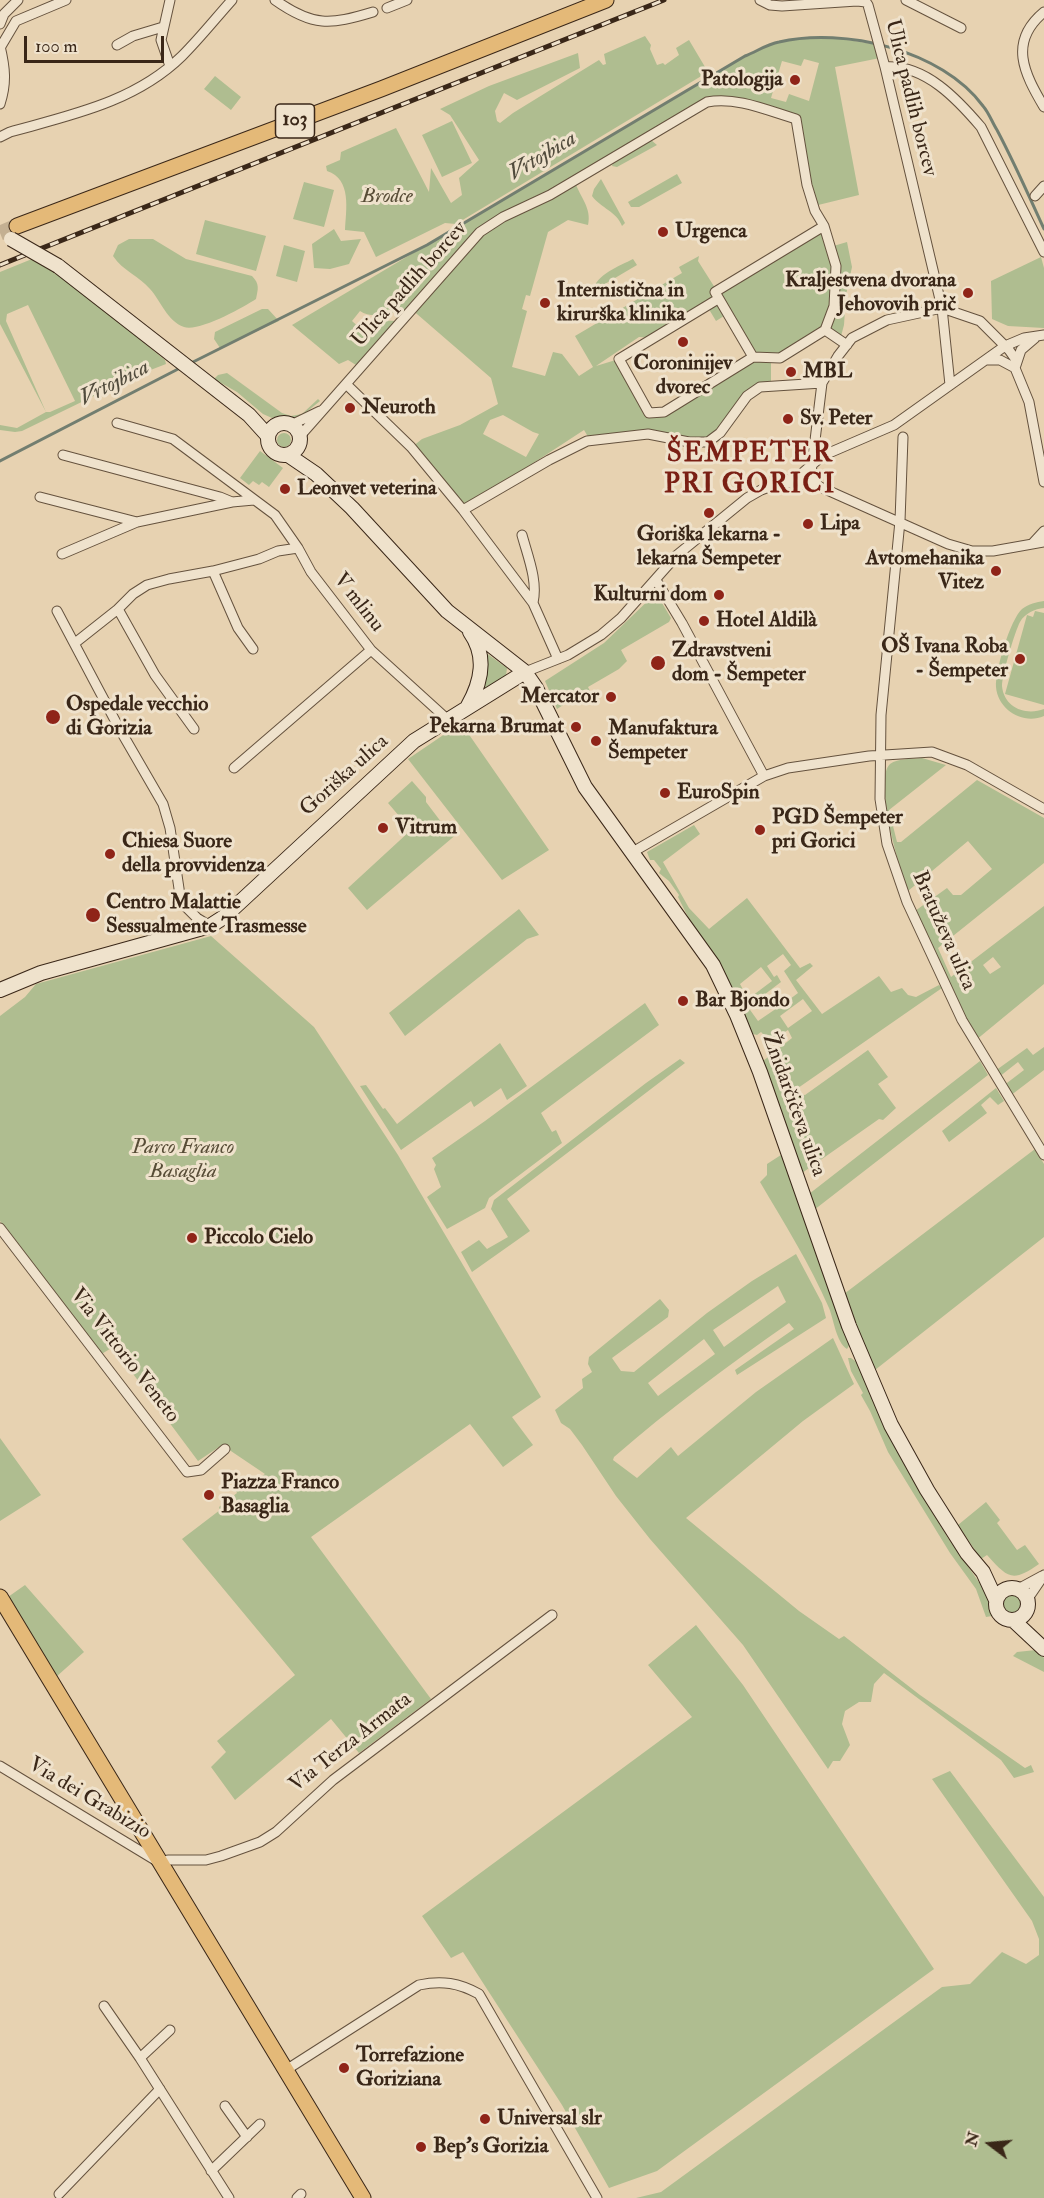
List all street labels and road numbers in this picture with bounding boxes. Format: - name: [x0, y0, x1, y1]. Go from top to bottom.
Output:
- street label: Ulica padlih borcev: [878, 17, 942, 179]
- road number: 103: [276, 104, 314, 138]
- street label: Ulica padlih borcev: [347, 217, 473, 353]
- street label: V mlinu: [327, 568, 389, 638]
- street label: Goriška ulica: [296, 730, 394, 822]
- street label: Bratuževa ulica: [906, 868, 980, 994]
- street label: Žnidarčičeva ulica: [755, 1030, 831, 1180]
- street label: Via Vittorio Veneto: [64, 1284, 184, 1428]
- street label: Via Terza Armata: [285, 1688, 417, 1798]
- street label: Via dei Grabizio: [23, 1753, 155, 1845]

